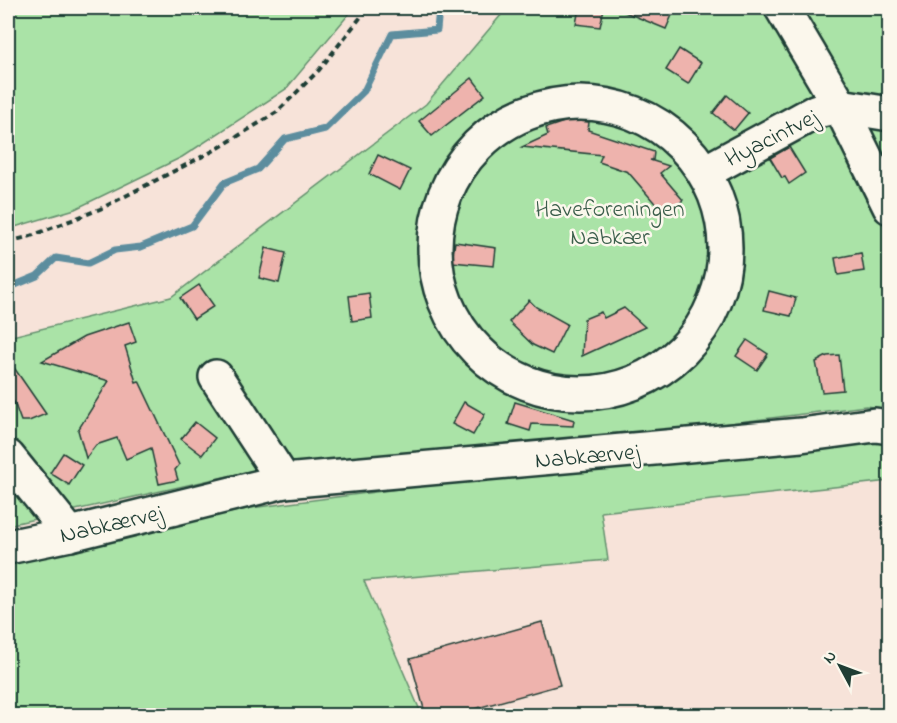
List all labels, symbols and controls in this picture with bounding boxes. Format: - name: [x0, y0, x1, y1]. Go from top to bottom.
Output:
- street label: Hyacintvej: [719, 100, 826, 179]
- park label: Haveforeningen Nabkær: [535, 193, 685, 256]
- street label: Nabkærvej: [533, 435, 642, 479]
- street label: Nabkærvej: [57, 496, 168, 554]
- north arrow: [810, 636, 870, 696]
- text: N: [818, 645, 843, 669]

